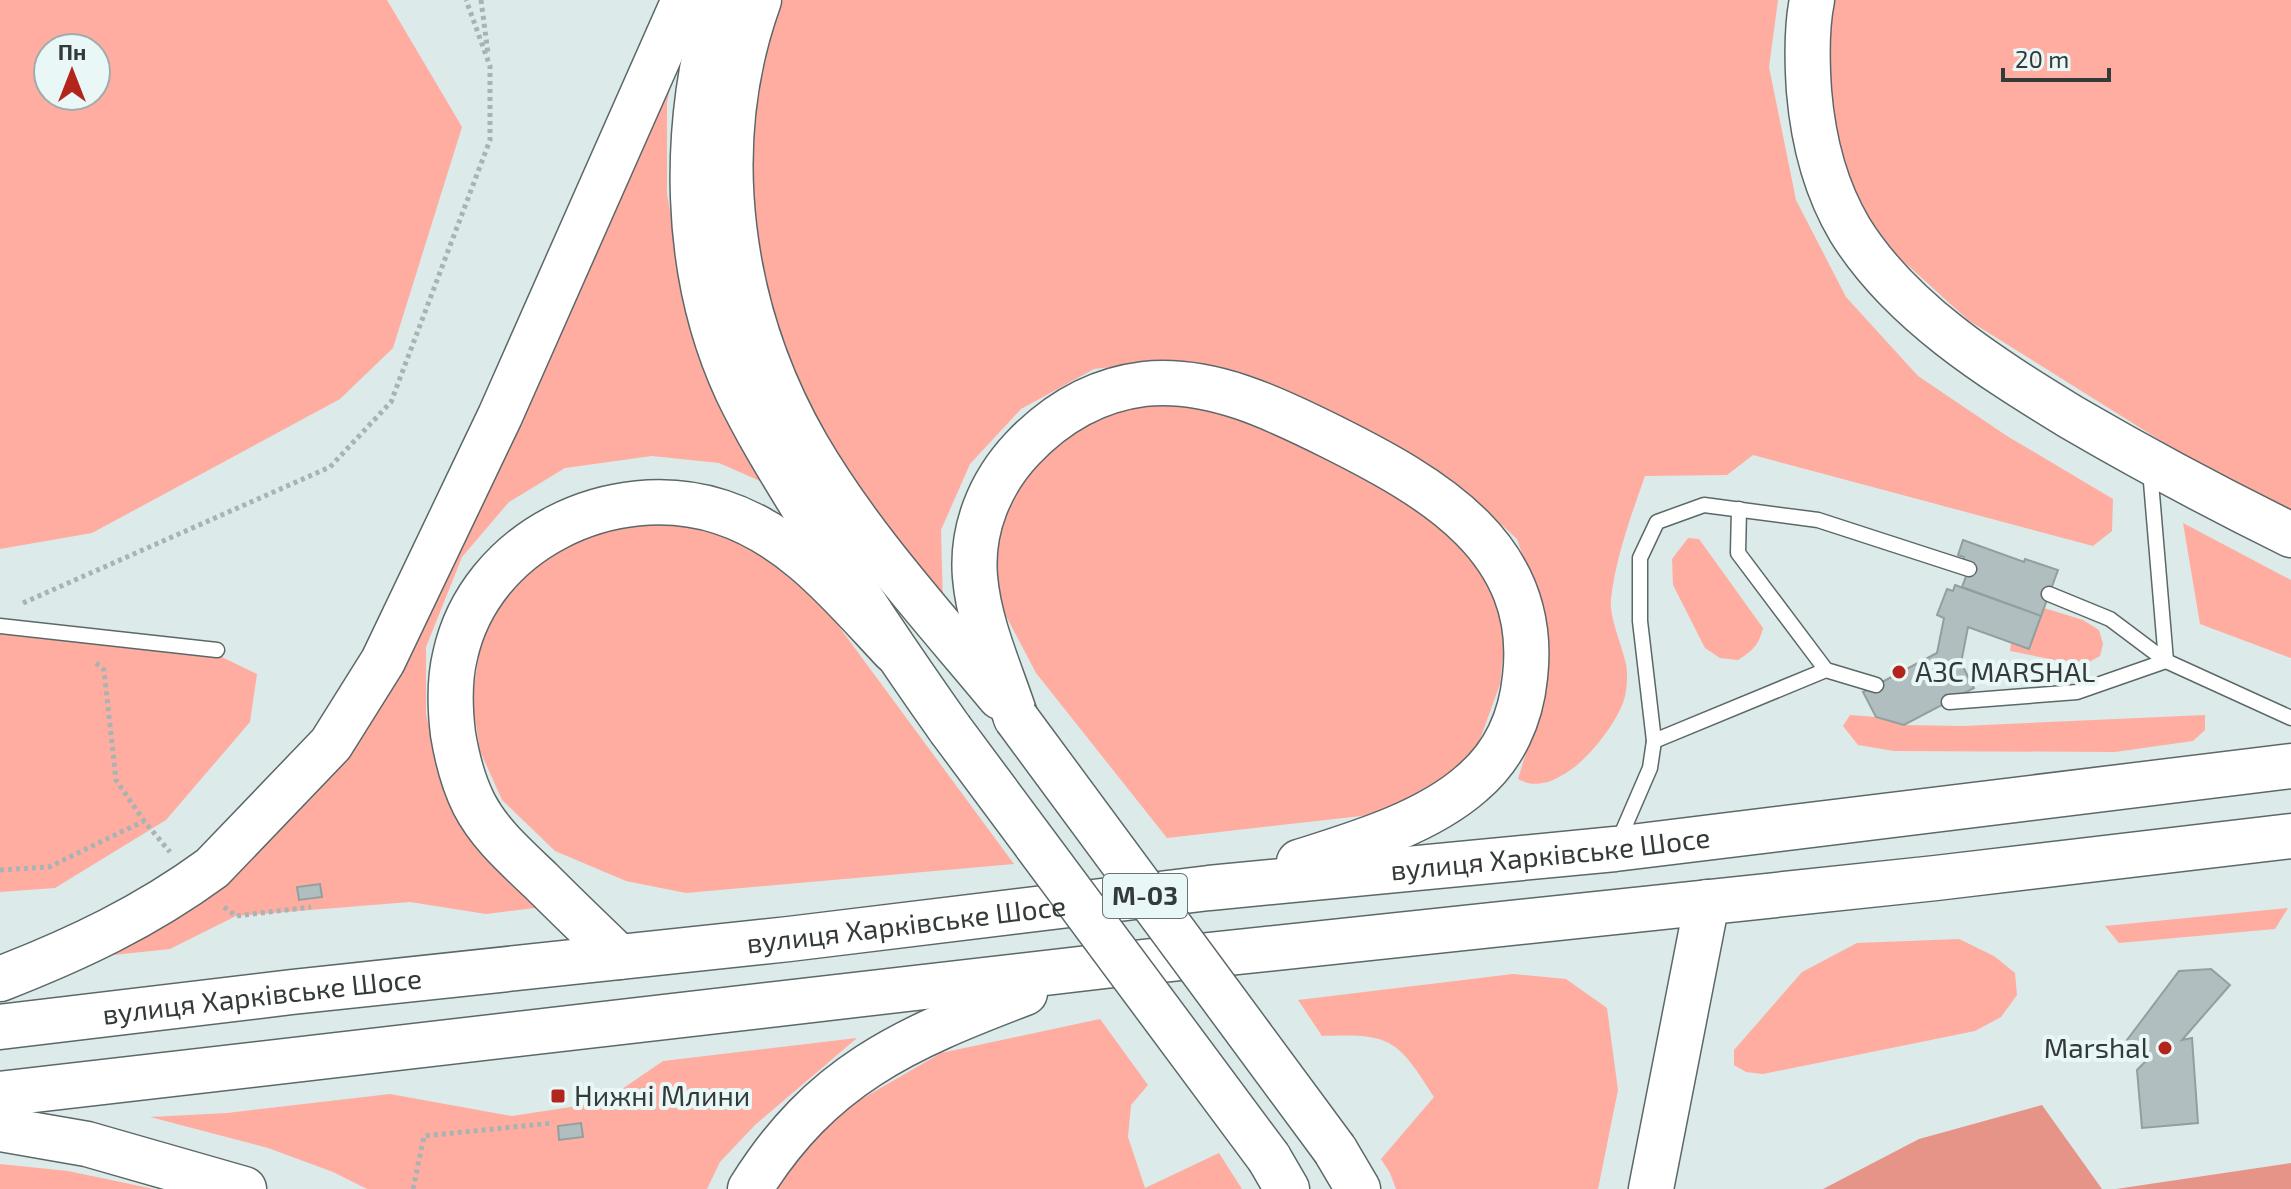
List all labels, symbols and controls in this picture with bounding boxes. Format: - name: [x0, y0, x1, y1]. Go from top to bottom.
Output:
- north arrow: [32, 32, 112, 112]
- scale bar: [2003, 32, 2109, 82]
- text: Пн: [58, 38, 86, 64]
- text: 20 m: [2015, 44, 2069, 73]
- place label: АЗС MARSHAL: [1915, 654, 2096, 688]
- marker: АЗС MARSHAL: [1890, 663, 1908, 681]
- street label: вулиця Харківське Шосе: [1389, 819, 1712, 886]
- road number: М-03: [1103, 874, 1187, 918]
- street label: вулиця Харківське Шосе: [745, 888, 1068, 959]
- street label: вулиця Харківське Шосе: [100, 960, 424, 1031]
- place label: Marshal: [2044, 1030, 2150, 1064]
- marker: Marshal: [2156, 1039, 2174, 1057]
- place label: Нижні Млини: [574, 1078, 750, 1112]
- marker: Нижні Млини: [549, 1087, 567, 1105]

